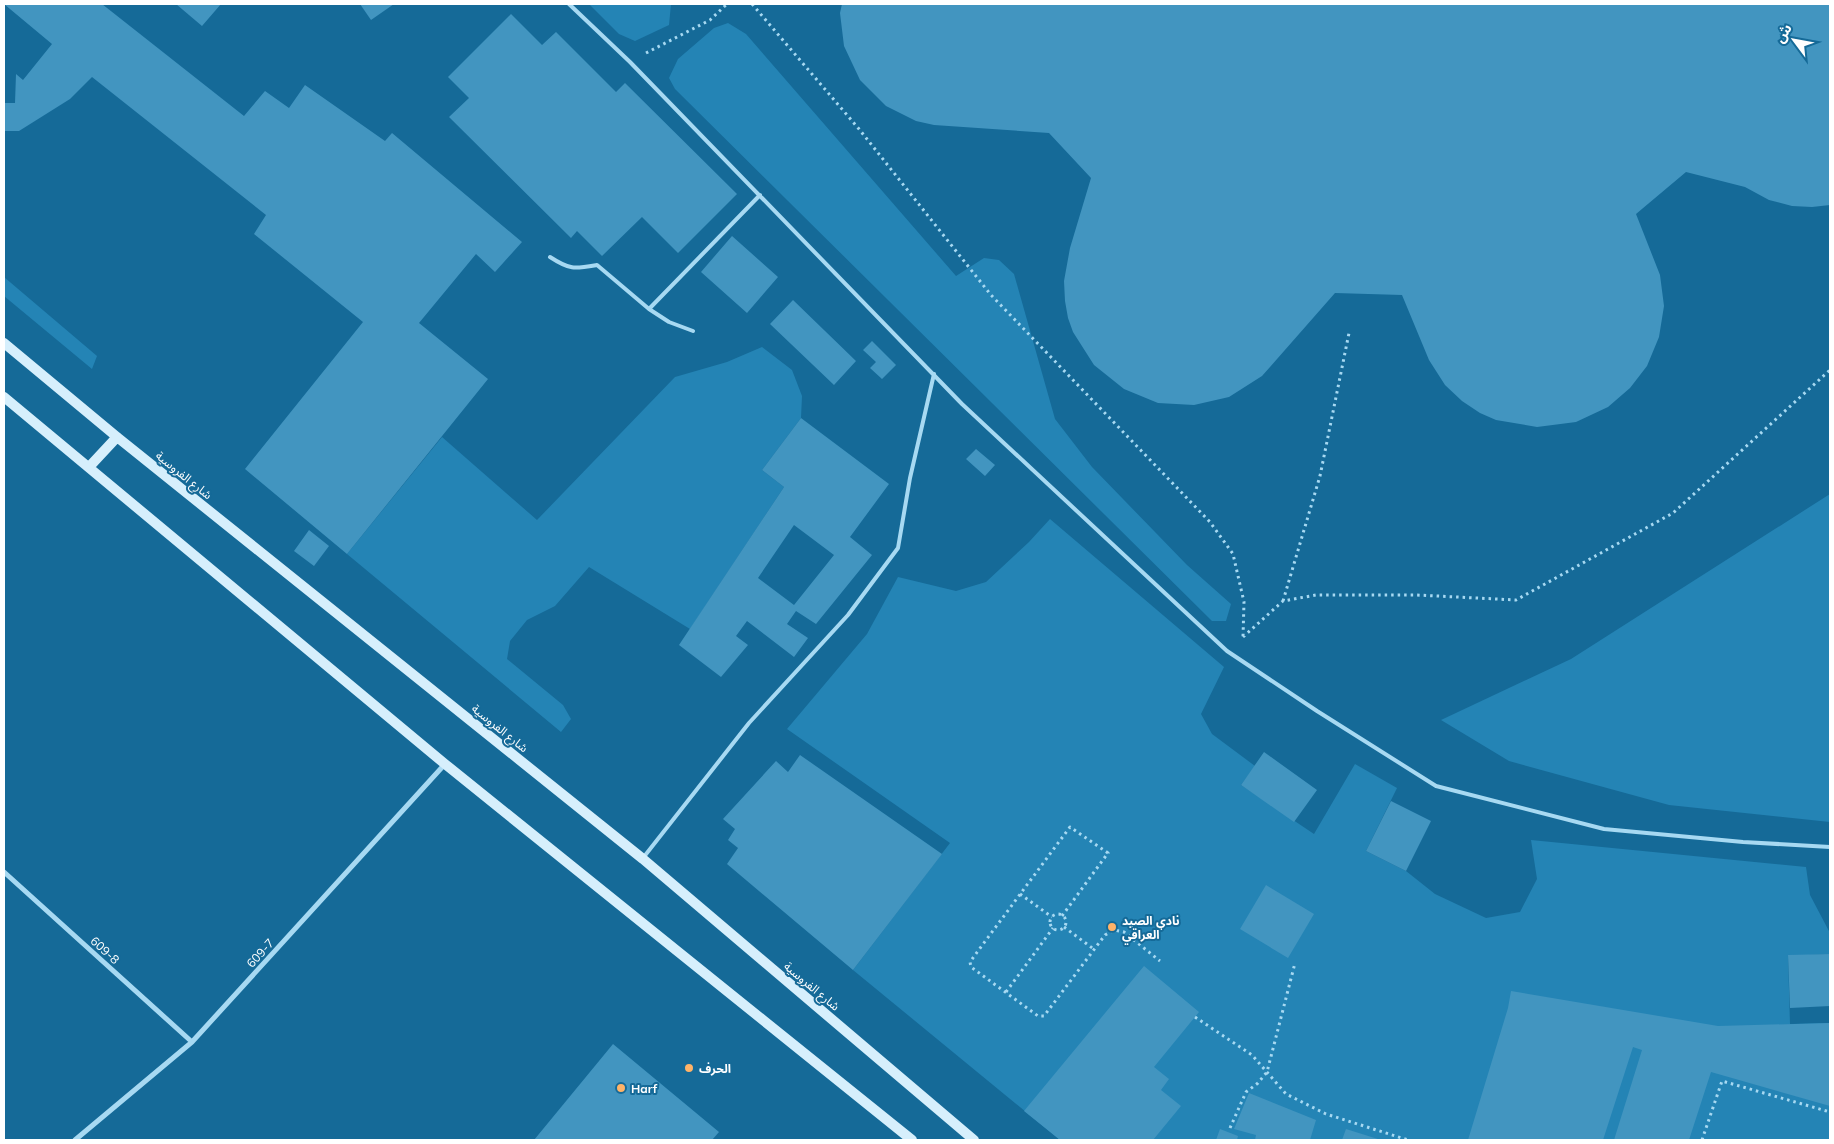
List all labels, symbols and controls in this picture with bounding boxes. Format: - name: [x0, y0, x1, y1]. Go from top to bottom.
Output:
- north arrow: [1769, 15, 1819, 65]
- text: ش: [1770, 20, 1796, 46]
- street label: شارع الفروسية: [151, 448, 215, 504]
- street label: شارع الفروسية: [467, 701, 531, 757]
- place label: نادي الصيد العراقي: [1122, 913, 1180, 944]
- marker: نادي الصيد العراقي: [1106, 921, 1118, 933]
- street label: 609-8: [87, 933, 123, 967]
- street label: 609-7: [243, 935, 277, 971]
- street label: شارع الفروسية: [780, 958, 843, 1015]
- place label: الحرف: [699, 1061, 731, 1076]
- marker: الحرف: [683, 1062, 695, 1074]
- place label: Harf: [631, 1081, 658, 1096]
- marker: Harf: [615, 1082, 627, 1094]

